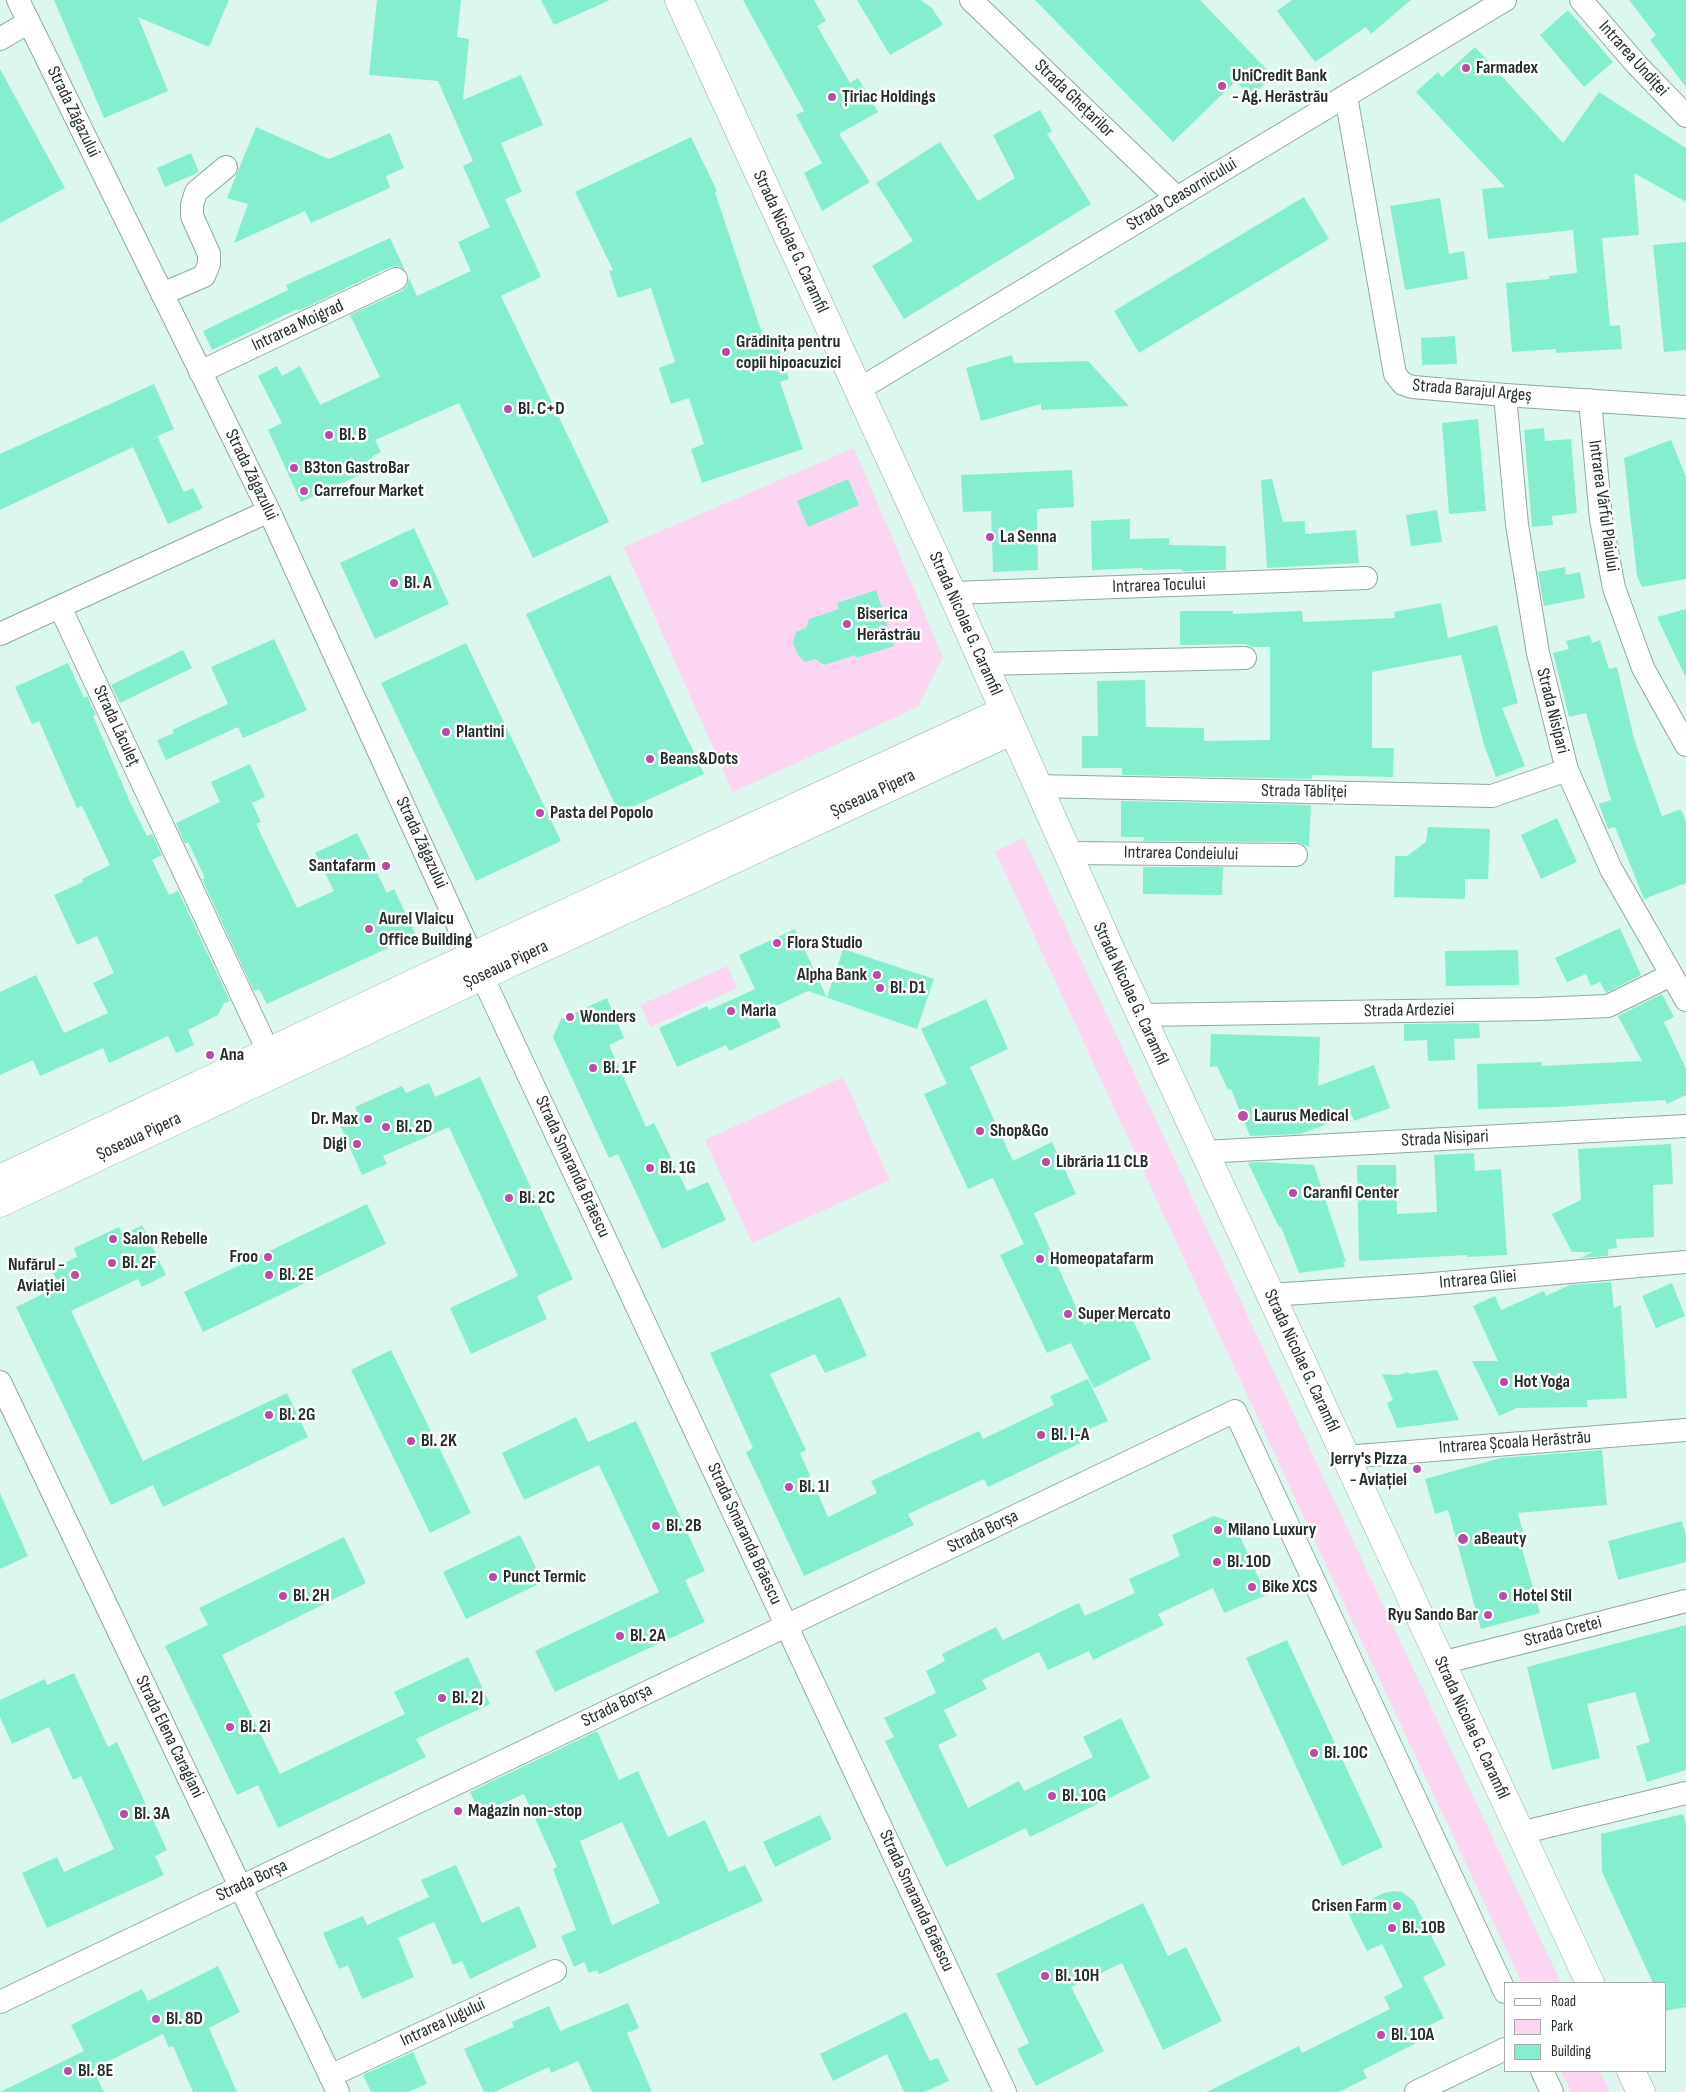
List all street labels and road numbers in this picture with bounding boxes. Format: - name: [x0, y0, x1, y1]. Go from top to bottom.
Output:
- street label: Intrarea Undiței: [1594, 17, 1672, 101]
- street label: Strada Ghețarilor: [1029, 55, 1119, 143]
- street label: Strada Zăgazului: [42, 63, 104, 161]
- street label: Strada Ceasornicului: [1123, 154, 1241, 236]
- street label: Strada Nicolae G. Caramfil: [747, 167, 833, 317]
- street label: Intrarea Moigrad: [249, 295, 347, 357]
- street label: Strada Barajul Argeș: [1411, 375, 1533, 407]
- street label: Strada Zăgazului: [220, 426, 282, 524]
- street label: Intrarea Vârful Plaiului: [1583, 439, 1623, 573]
- street label: Strada Nicolae G. Caramfil: [924, 549, 1006, 699]
- street label: Intrarea Tocului: [1112, 574, 1206, 598]
- street label: Strada Nisipari: [1531, 666, 1573, 756]
- street label: Strada Lăculeț: [88, 682, 144, 770]
- street label: Șoseaua Pipera: [827, 765, 919, 823]
- street label: Strada Tăbliței: [1261, 780, 1347, 804]
- street label: Strada Zăgazului: [390, 794, 452, 892]
- street label: Intrarea Condeiului: [1124, 842, 1238, 866]
- street label: Strada Nicolae G. Caramfil: [1087, 919, 1173, 1069]
- street label: Șoseaua Pipera: [460, 936, 552, 994]
- street label: Strada Ardeziei: [1364, 999, 1454, 1023]
- street label: Strada Smaranda Brăescu: [530, 1093, 614, 1241]
- street label: Șoseaua Pipera: [93, 1108, 185, 1166]
- street label: Strada Nisipari: [1401, 1126, 1489, 1152]
- street label: Intrarea Gliei: [1439, 1266, 1517, 1294]
- street label: Strada Nicolae G. Caramfil: [1258, 1286, 1344, 1436]
- street label: Intrarea Școala Herăstrău: [1438, 1427, 1592, 1459]
- street label: Strada Smaranda Brăescu: [702, 1460, 786, 1608]
- street label: Strada Borșa: [944, 1506, 1022, 1558]
- street label: Strada Cretei: [1522, 1612, 1604, 1652]
- street label: Strada Nicolae G. Caramfil: [1428, 1653, 1514, 1803]
- street label: Strada Elena Caragiani: [130, 1672, 208, 1802]
- street label: Strada Borșa: [578, 1680, 656, 1732]
- street label: Strada Smaranda Brăescu: [874, 1827, 958, 1975]
- street label: Strada Borșa: [213, 1855, 291, 1907]
- street label: Intrarea Jugului: [397, 1994, 489, 2052]

